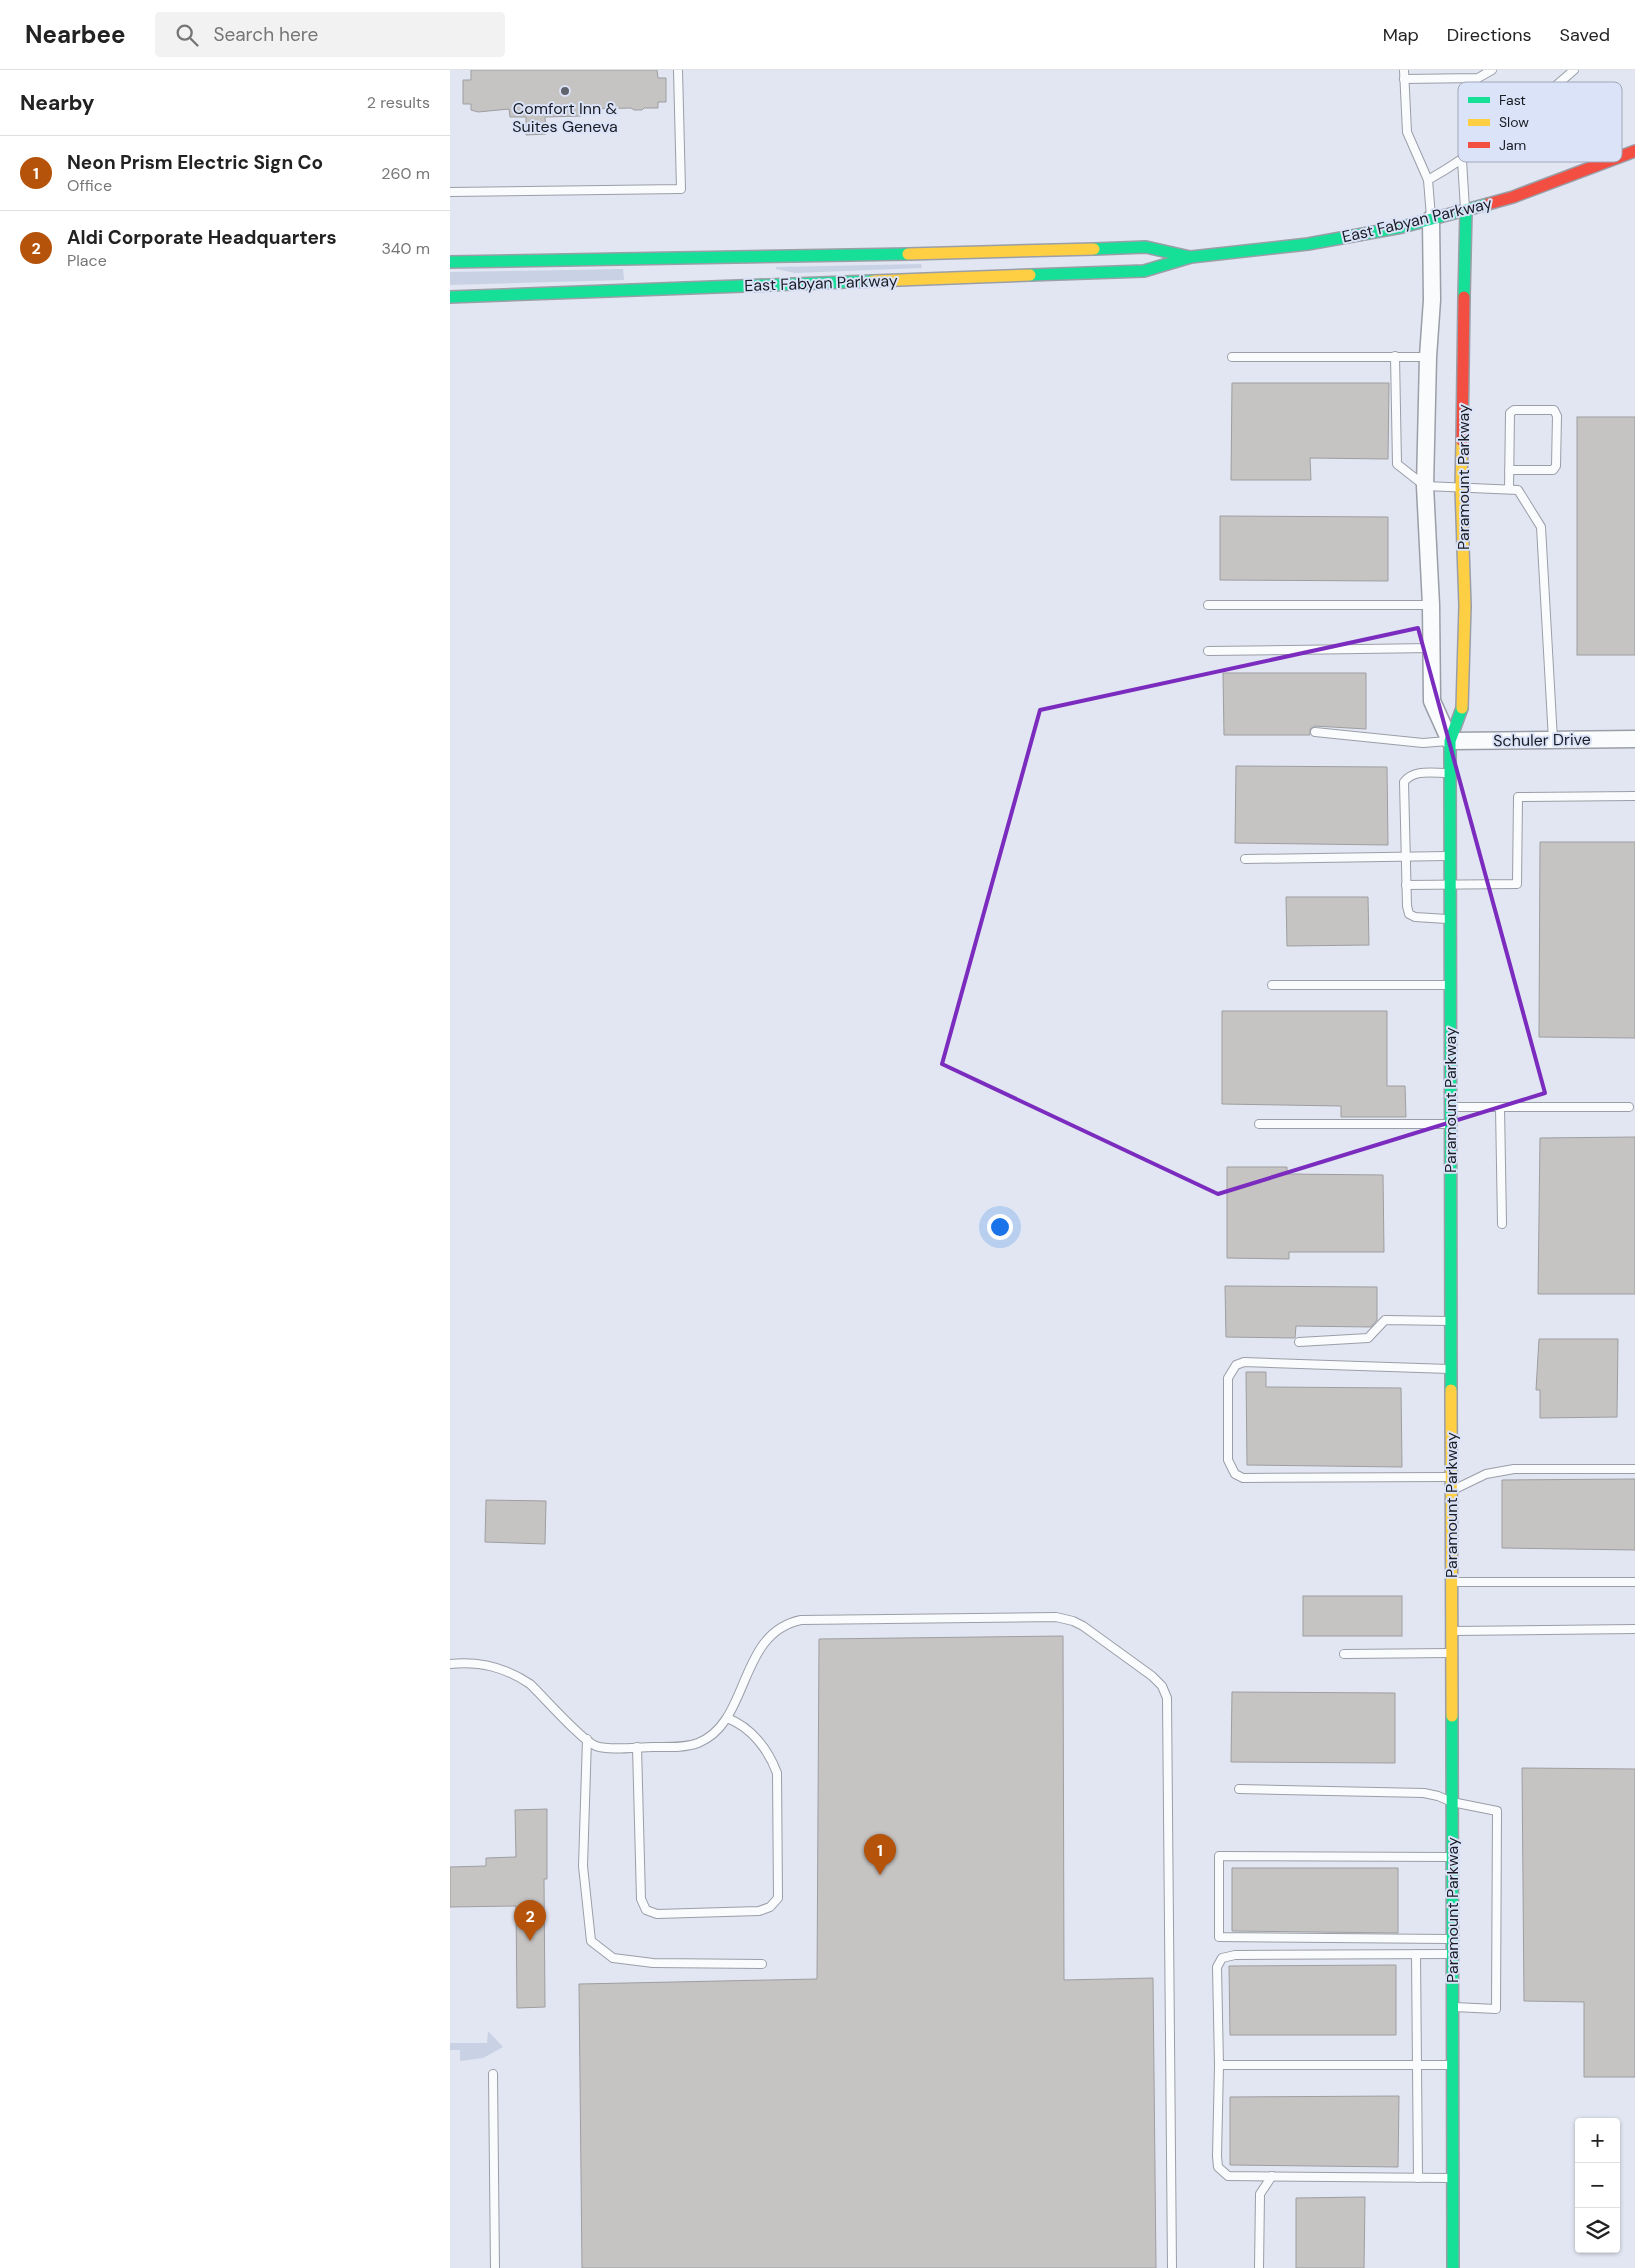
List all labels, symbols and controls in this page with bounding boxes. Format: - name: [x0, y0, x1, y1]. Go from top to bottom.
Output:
- search box: [155, 12, 505, 57]
- text: Nearbee: [25, 19, 125, 50]
- icon: search: [173, 21, 201, 49]
- text: Search here: [213, 22, 318, 47]
- text: Map: [1383, 23, 1419, 47]
- text: Directions: [1447, 23, 1532, 47]
- text: Saved: [1560, 23, 1610, 47]
- legend: [1458, 82, 1622, 162]
- marker: Comfort Inn & Suites Geneva: [559, 85, 571, 97]
- text: Nearby: [20, 89, 94, 117]
- text: Fast: [1499, 91, 1526, 109]
- text: 2 results: [367, 92, 430, 113]
- place label: Comfort Inn & Suites Geneva: [512, 98, 618, 137]
- text: Slow: [1499, 113, 1529, 131]
- text: Jam: [1499, 136, 1526, 154]
- text: Neon Prism Electric Sign Co: [67, 150, 323, 175]
- text: 1: [33, 163, 39, 184]
- text: 260 m: [381, 163, 430, 184]
- text: Office: [67, 175, 112, 196]
- street label: East Fabyan Parkway: [1340, 192, 1494, 247]
- text: Aldi Corporate Headquarters: [67, 225, 337, 250]
- text: 2: [31, 238, 41, 259]
- text: 340 m: [381, 238, 430, 259]
- text: Place: [67, 250, 107, 271]
- street label: East Fabyan Parkway: [744, 270, 898, 296]
- street label: Paramount Parkway: [1453, 404, 1474, 550]
- street label: Schuler Drive: [1493, 729, 1591, 751]
- street label: Paramount Parkway: [1440, 1027, 1461, 1173]
- your location: [987, 1214, 1013, 1240]
- street label: Paramount Parkway: [1441, 1432, 1462, 1578]
- pin: 1: [864, 1834, 896, 1875]
- street label: Paramount Parkway: [1442, 1837, 1463, 1983]
- pin: 2: [514, 1900, 546, 1941]
- map controls: [1575, 2118, 1620, 2253]
- button: +: [1575, 2118, 1620, 2163]
- button: −: [1575, 2163, 1620, 2208]
- button: layers: [1575, 2208, 1620, 2253]

